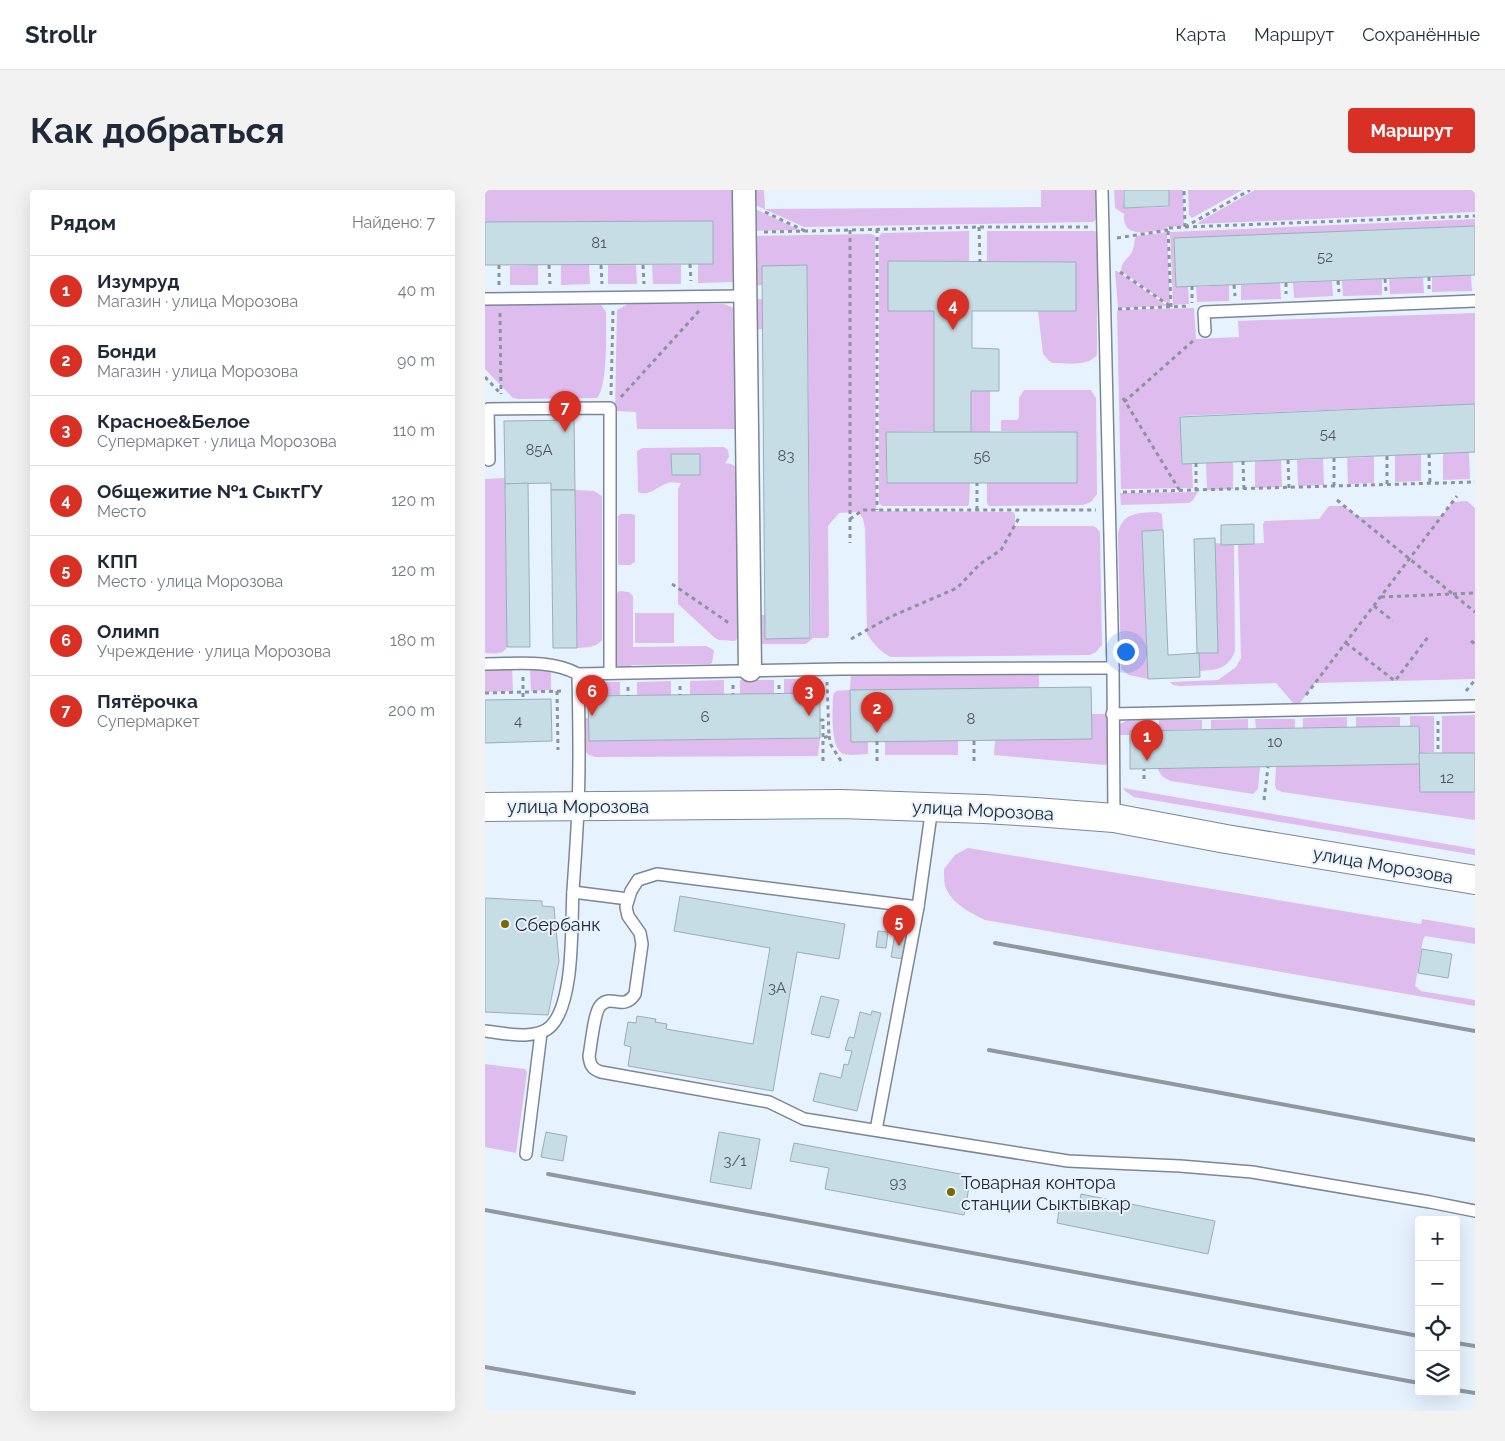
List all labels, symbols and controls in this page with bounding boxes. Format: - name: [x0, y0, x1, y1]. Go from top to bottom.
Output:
- text: Strollr: [25, 20, 97, 49]
- text: Карта: [1175, 24, 1226, 45]
- text: Маршрут: [1254, 24, 1334, 45]
- text: Сохранённые: [1362, 24, 1480, 45]
- button: Маршрут: [1348, 108, 1475, 153]
- text: Как добраться: [30, 110, 285, 151]
- text: Рядом: [50, 210, 116, 235]
- text: Найдено: 7: [352, 213, 435, 232]
- house number: 81: [591, 234, 607, 252]
- house number: 52: [1317, 248, 1333, 266]
- text: Изумруд: [97, 270, 179, 292]
- text: 1: [62, 281, 70, 300]
- text: 40 m: [398, 281, 435, 300]
- pin: 4: [937, 289, 969, 330]
- text: Магазин · улица Морозова: [97, 292, 298, 311]
- text: Бонди: [97, 340, 156, 362]
- text: 2: [61, 351, 71, 370]
- text: 90 m: [397, 351, 435, 370]
- text: Магазин · улица Морозова: [97, 362, 298, 381]
- pin: 7: [549, 391, 581, 432]
- text: Красное&Белое: [97, 410, 250, 432]
- text: 3: [62, 421, 70, 440]
- text: 110 m: [393, 421, 435, 440]
- house number: 54: [1320, 425, 1336, 443]
- text: Супермаркет · улица Морозова: [97, 432, 337, 451]
- house number: 85А: [525, 441, 553, 459]
- house number: 83: [778, 447, 794, 465]
- house number: 56: [973, 448, 991, 466]
- text: Общежитие №1 СыктГУ: [97, 480, 323, 502]
- text: 4: [61, 491, 71, 510]
- text: 120 m: [391, 491, 435, 510]
- text: Место: [97, 502, 146, 521]
- text: КПП: [97, 550, 138, 572]
- text: 5: [62, 561, 70, 580]
- text: 120 m: [391, 561, 435, 580]
- text: Место · улица Морозова: [97, 572, 283, 591]
- text: Олимп: [97, 620, 159, 642]
- text: 6: [61, 631, 71, 650]
- text: 180 m: [390, 631, 435, 650]
- your location: [1113, 639, 1139, 665]
- text: Учреждение · улица Морозова: [97, 642, 331, 661]
- pin: 6: [576, 675, 608, 716]
- pin: 3: [793, 675, 825, 716]
- text: Пятёрочка: [97, 690, 198, 712]
- pin: 2: [861, 692, 893, 733]
- text: 7: [62, 701, 70, 720]
- text: 200 m: [388, 701, 435, 720]
- house number: 6: [700, 708, 710, 726]
- house number: 8: [967, 710, 976, 728]
- text: Супермаркет: [97, 712, 200, 731]
- house number: 4: [514, 712, 522, 730]
- pin: 1: [1131, 720, 1163, 761]
- house number: 10: [1267, 733, 1283, 751]
- house number: 12: [1440, 769, 1454, 787]
- street label: улица Морозова: [507, 796, 649, 817]
- street label: улица Морозова: [911, 796, 1055, 824]
- street label: улица Морозова: [1311, 842, 1455, 888]
- pin: 5: [883, 905, 915, 946]
- place label: Сбербанк: [515, 914, 601, 935]
- marker: Сбербанк: [499, 918, 511, 930]
- house number: 3А: [768, 979, 786, 997]
- house number: 3/1: [723, 1152, 747, 1170]
- place label: Товарная контора станции Сыктывкар: [961, 1172, 1131, 1214]
- house number: 93: [890, 1174, 906, 1192]
- marker: Товарная контора станции Сыктывкар: [945, 1186, 957, 1198]
- map controls: [1415, 1216, 1460, 1396]
- button: +: [1415, 1216, 1460, 1261]
- button: −: [1415, 1261, 1460, 1306]
- button: locate: [1415, 1306, 1460, 1351]
- button: layers: [1415, 1351, 1460, 1396]

